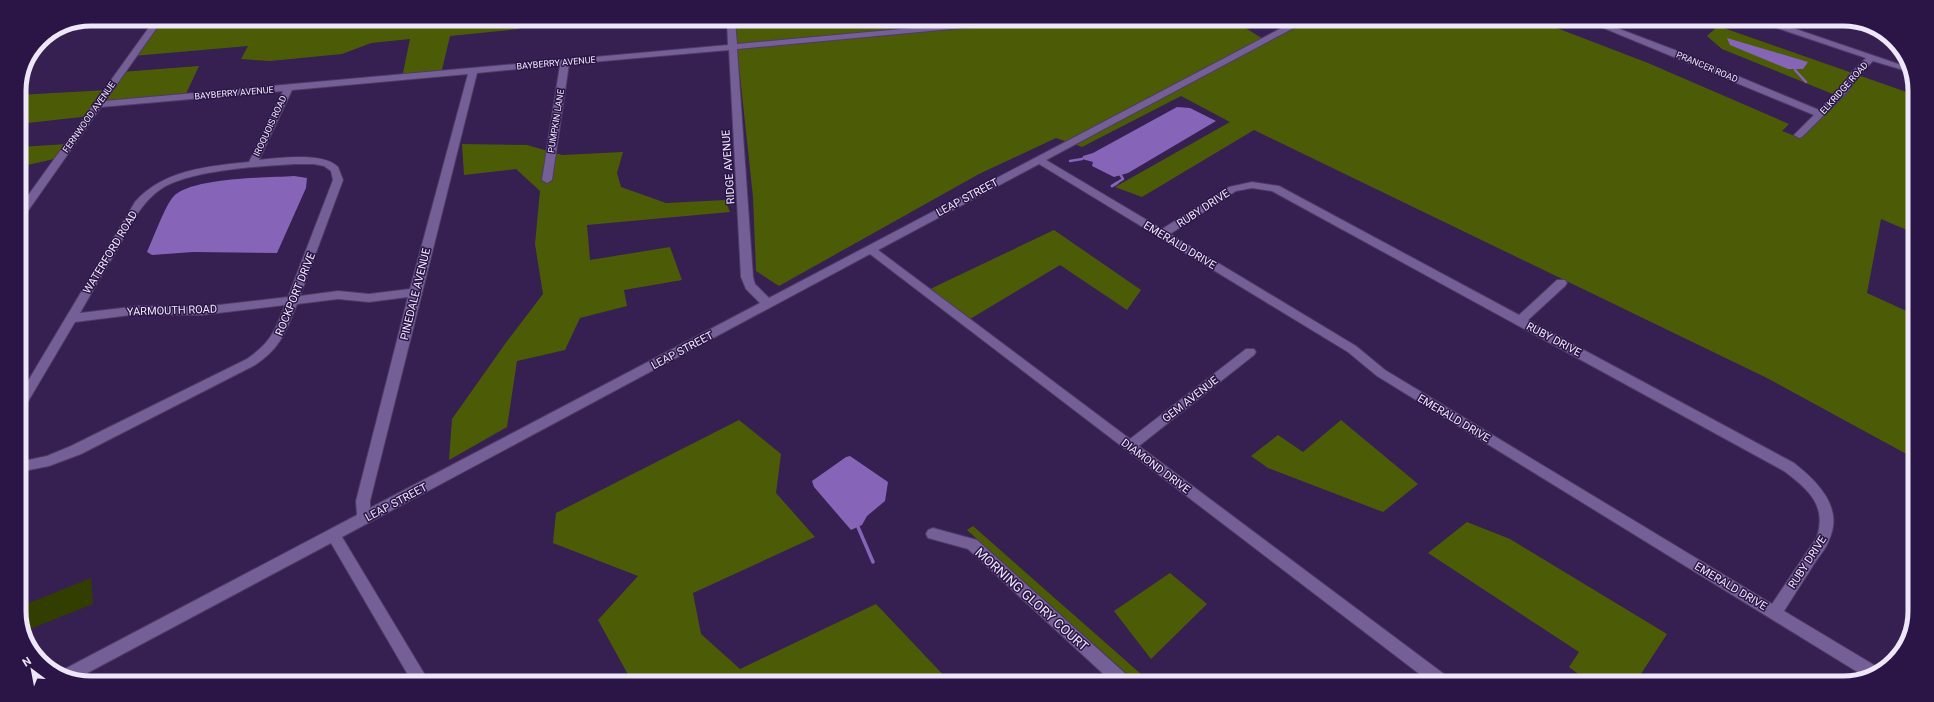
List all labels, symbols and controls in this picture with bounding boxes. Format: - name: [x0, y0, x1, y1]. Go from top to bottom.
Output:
- street label: PRANCER ROAD: [1675, 50, 1739, 84]
- street label: BAYBERRY AVENUE: [516, 55, 596, 71]
- street label: ELKRIDGE ROAD: [1818, 60, 1870, 116]
- street label: FERNWOOD AVENUE: [61, 80, 117, 154]
- street label: BAYBERRY AVENUE: [194, 85, 274, 101]
- street label: PUMPKIN LANE: [546, 89, 566, 153]
- street label: IROQUOIS ROAD: [252, 94, 288, 158]
- street label: RIDGE AVENUE: [719, 129, 738, 205]
- street label: LEAP STREET: [934, 176, 1001, 219]
- street label: RUBY DRIVE: [1175, 187, 1232, 230]
- street label: WATERFORD ROAD: [80, 208, 140, 296]
- street label: EMERALD DRIVE: [1141, 219, 1218, 272]
- street label: PINEDALE AVENUE: [398, 247, 433, 342]
- street label: ROCKPORT DRIVE: [273, 251, 318, 338]
- street label: YARMOUTH ROAD: [127, 302, 217, 319]
- street label: RUBY DRIVE: [1524, 320, 1583, 359]
- street label: LEAP STREET: [649, 329, 716, 372]
- street label: GEM AVENUE: [1160, 374, 1221, 425]
- street label: EMERALD DRIVE: [1415, 392, 1492, 445]
- street label: DIAMOND DRIVE: [1119, 436, 1193, 496]
- street label: LEAP STREET: [363, 481, 430, 524]
- street label: RUBY DRIVE: [1786, 534, 1829, 591]
- street label: MORNING GLORY COURT: [972, 545, 1091, 654]
- street label: EMERALD DRIVE: [1692, 560, 1769, 613]
- north arrow: [12, 650, 52, 690]
- text: N: [20, 654, 34, 670]

